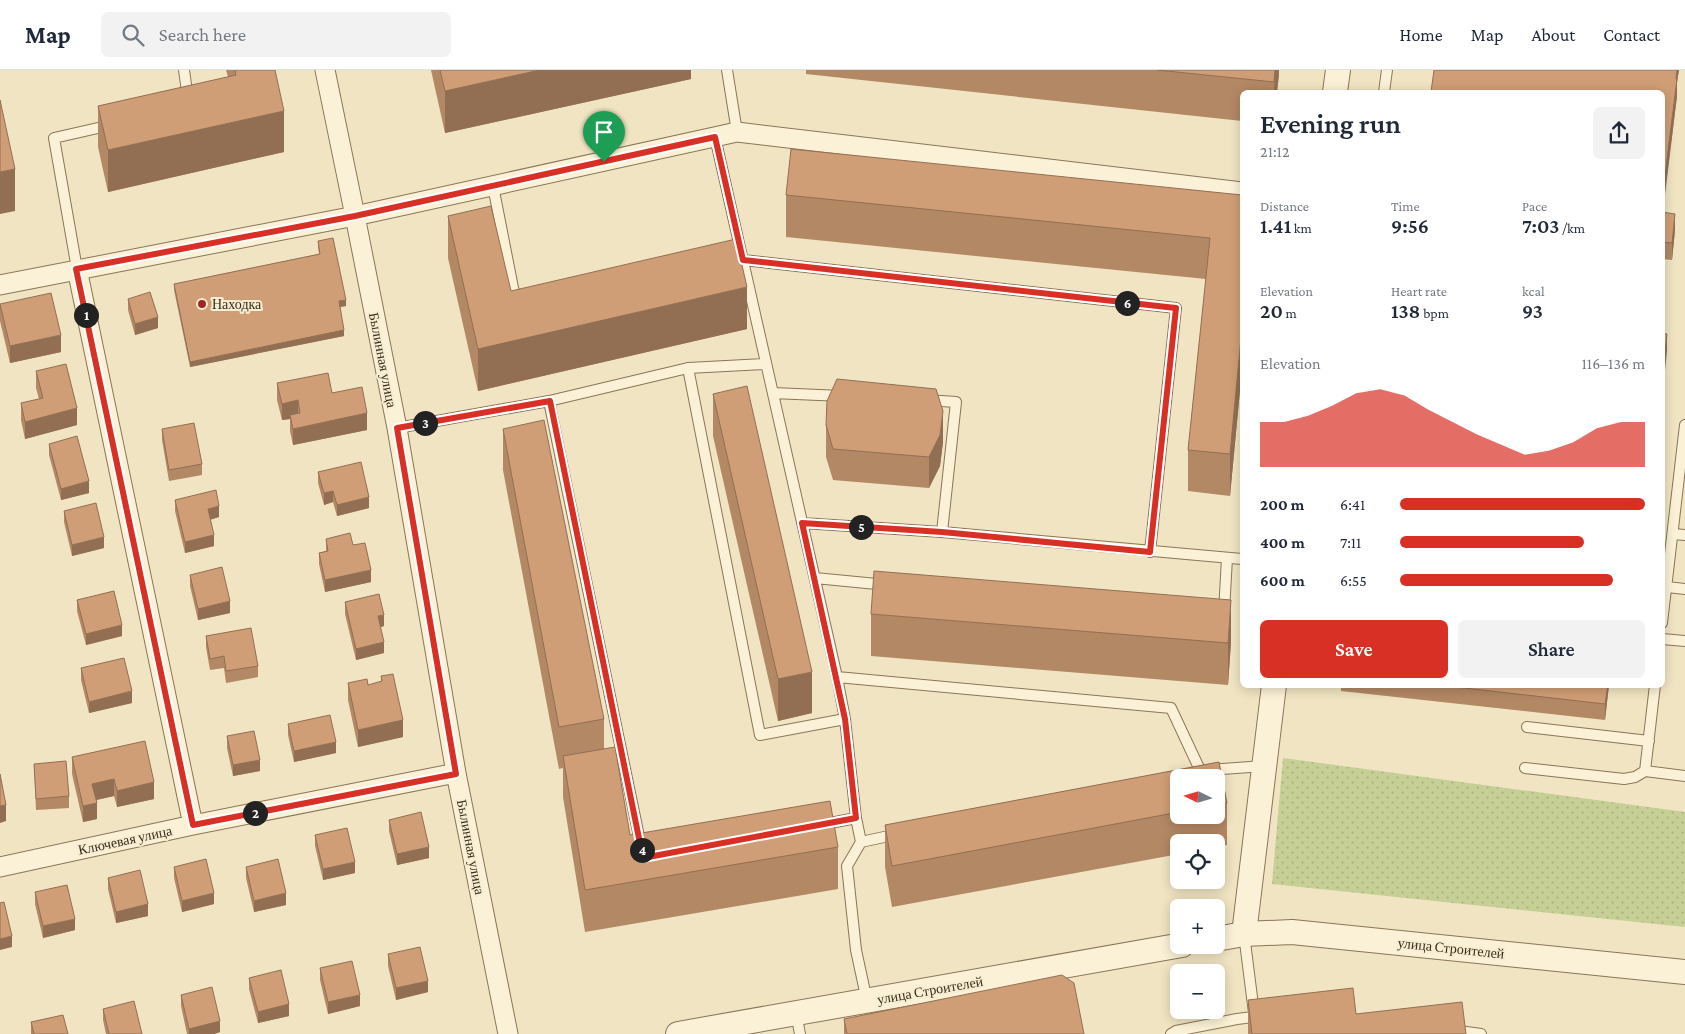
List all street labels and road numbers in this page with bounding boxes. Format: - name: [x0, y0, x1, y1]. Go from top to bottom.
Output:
- street label: Былинная улица: [366, 311, 400, 410]
- street label: Былинная улица: [454, 798, 488, 897]
- street label: Ключевая улица: [76, 822, 174, 858]
- street label: улица Строителей: [1397, 934, 1506, 962]
- street label: улица Строителей: [876, 973, 985, 1007]

